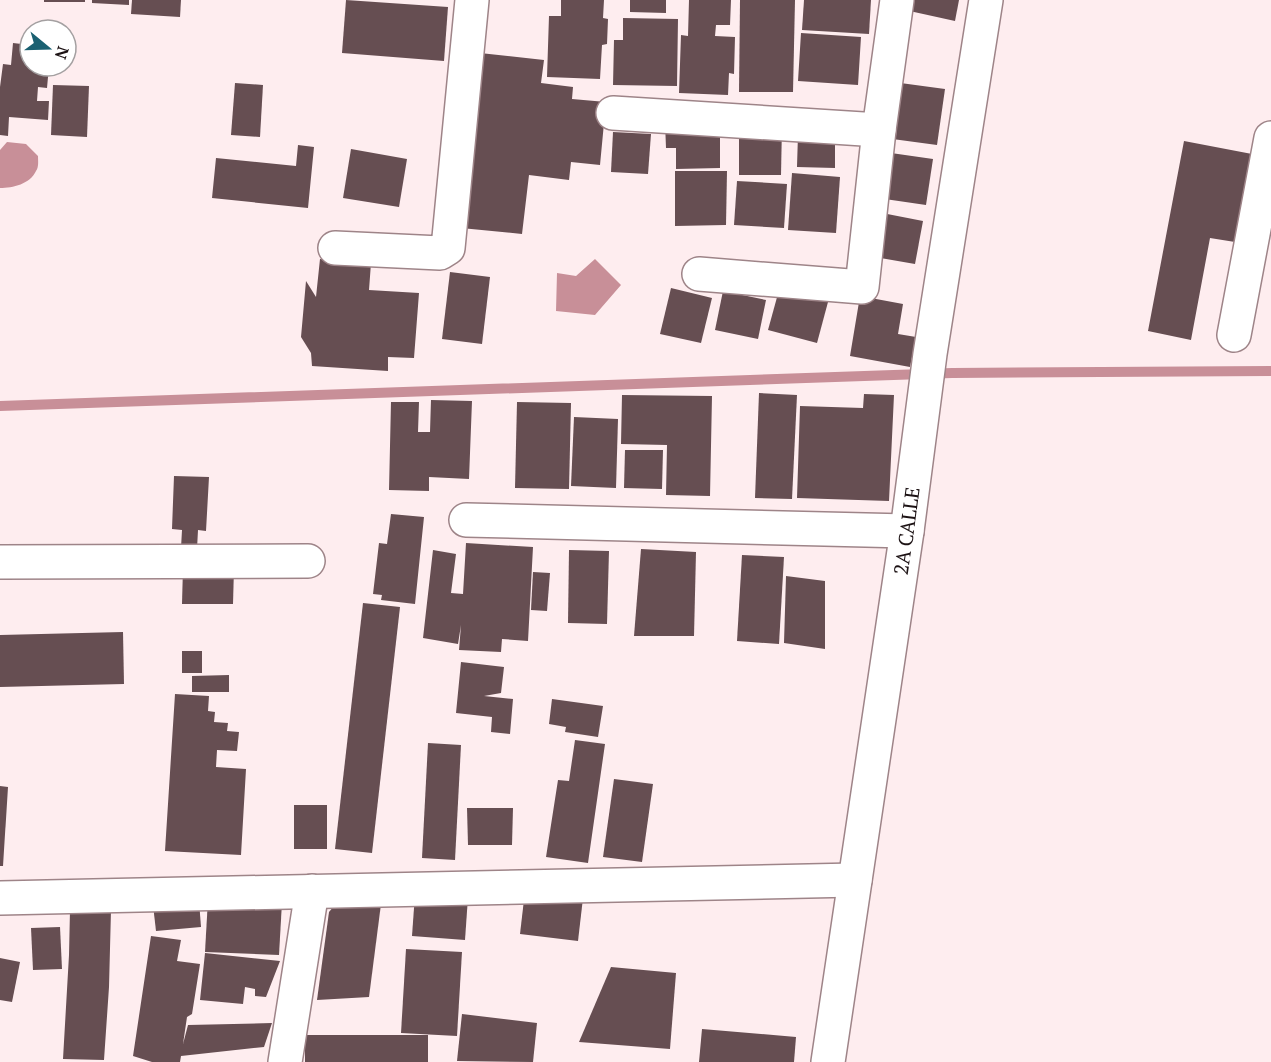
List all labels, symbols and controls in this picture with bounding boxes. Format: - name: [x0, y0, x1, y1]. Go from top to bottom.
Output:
- north arrow: [18, 18, 78, 78]
- text: N: [50, 44, 75, 62]
- street label: 2A CALLE: [887, 485, 926, 577]

